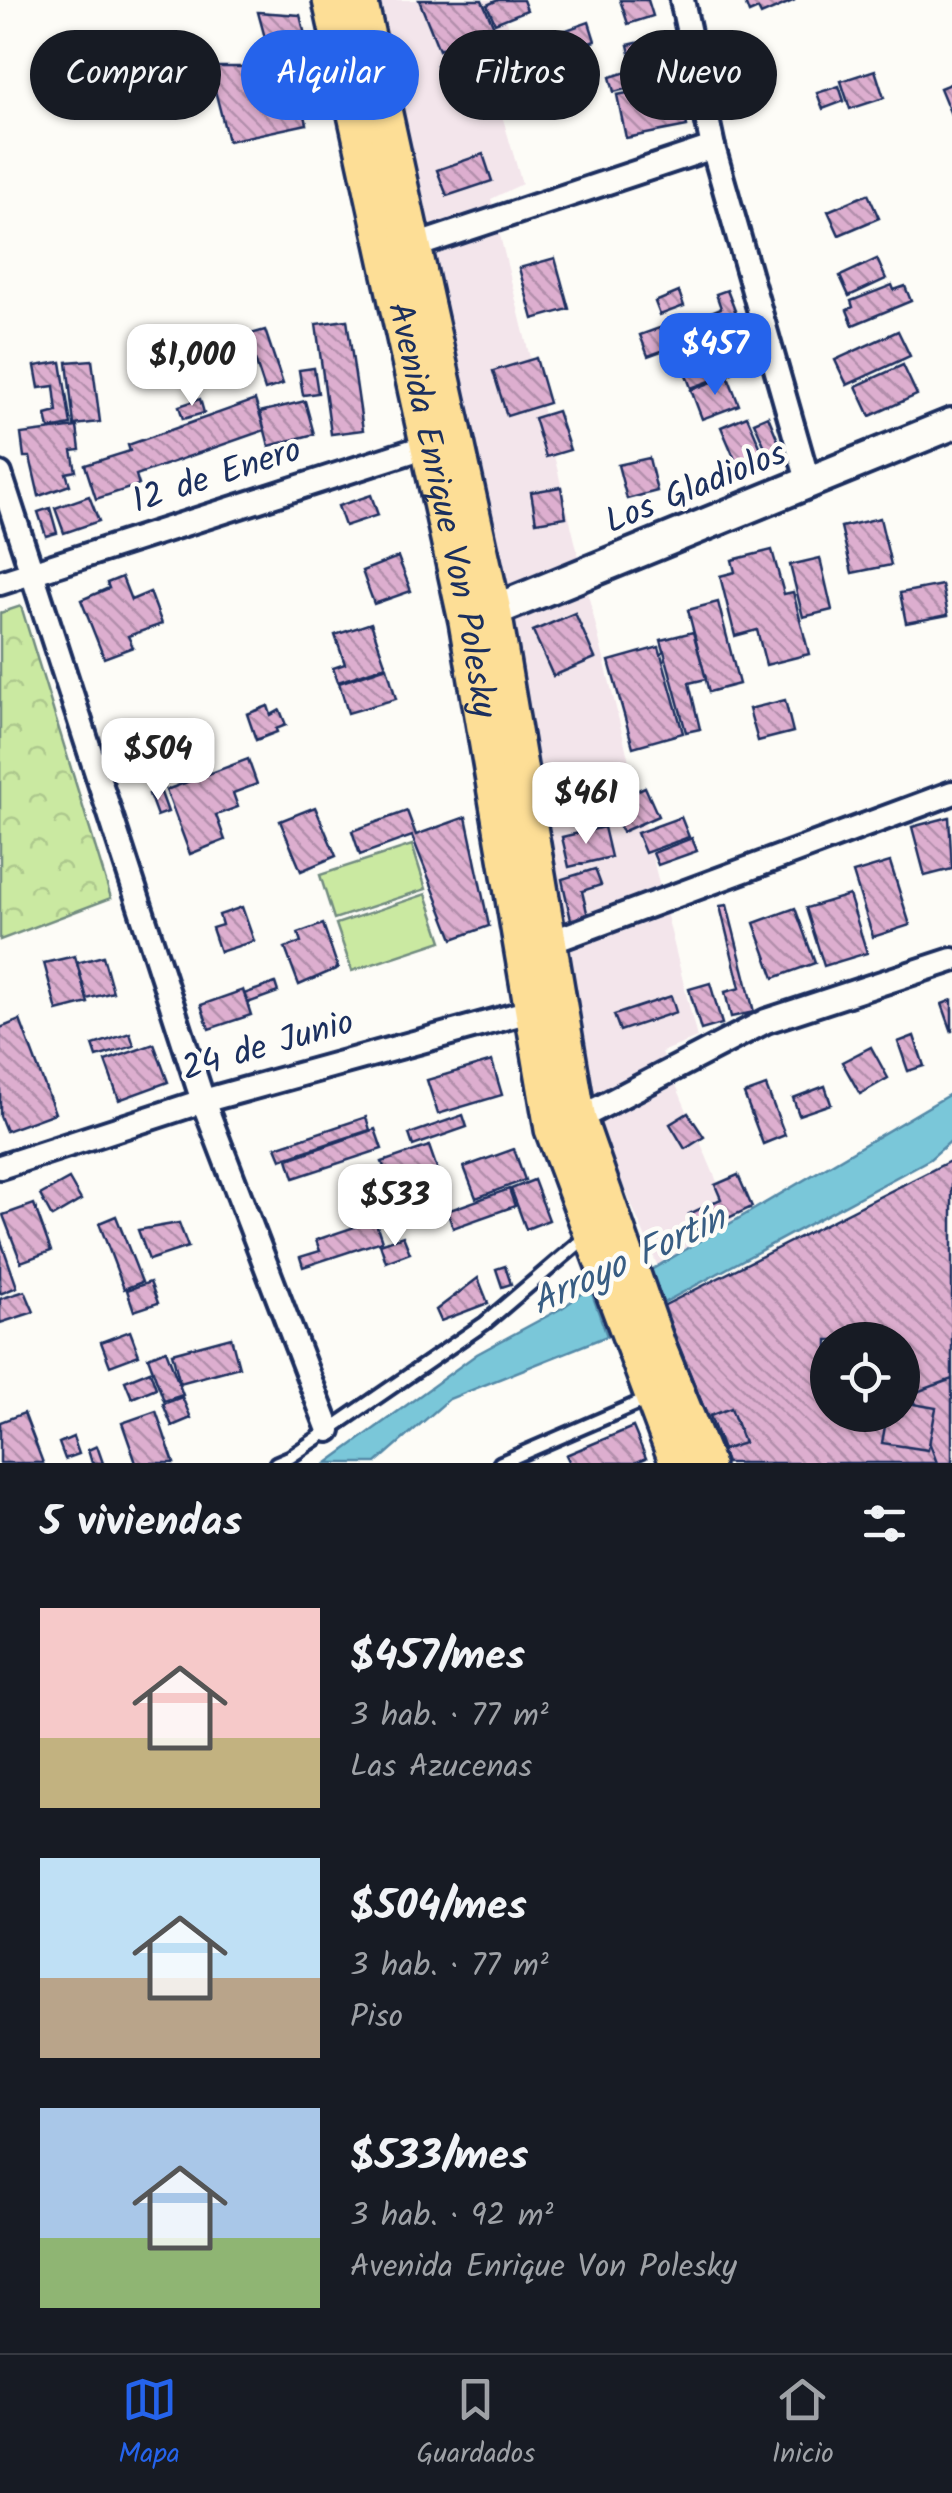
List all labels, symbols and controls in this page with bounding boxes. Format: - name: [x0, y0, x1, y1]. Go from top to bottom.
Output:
- chip: Comprar: [30, 30, 221, 120]
- chip: Alquilar: [241, 30, 419, 120]
- chip: Filtros: [439, 30, 600, 120]
- chip: Nuevo: [620, 30, 777, 120]
- street label: Avenida Enrique Von Polesky: [370, 297, 511, 723]
- pin: $457: [656, 313, 774, 398]
- text: $457: [681, 320, 749, 371]
- pin: $1,000: [111, 324, 273, 409]
- text: $1,000: [149, 331, 235, 382]
- street label: 12 de Enero: [125, 423, 309, 531]
- street label: Los Gladiolos: [597, 427, 795, 551]
- pin: $504: [99, 718, 217, 803]
- text: $504: [124, 725, 193, 776]
- pin: $461: [527, 762, 645, 847]
- text: $461: [554, 769, 618, 820]
- street label: 24 de Junio: [175, 996, 361, 1098]
- pin: $533: [336, 1164, 454, 1249]
- text: $533: [360, 1171, 430, 1222]
- water label: Arroyo Fortín: [521, 1189, 739, 1333]
- map controls: [810, 1322, 920, 1432]
- button: locate: [810, 1322, 920, 1432]
- text: 5 viviendas: [40, 1490, 242, 1557]
- icon: filters: [857, 1496, 912, 1551]
- text: $457/mes: [350, 1624, 525, 1691]
- icon: home: [120, 1648, 240, 1768]
- text: 3 hab. · 77 m²: [350, 1691, 549, 1742]
- text: Las Azucenas: [350, 1742, 532, 1793]
- text: $504/mes: [350, 1874, 527, 1941]
- icon: home: [120, 1898, 240, 2018]
- text: 3 hab. · 77 m²: [350, 1941, 549, 1992]
- text: Piso: [350, 1992, 403, 2043]
- text: $533/mes: [350, 2124, 528, 2191]
- icon: home: [120, 2148, 240, 2268]
- text: 3 hab. · 92 m²: [350, 2191, 553, 2242]
- text: Avenida Enrique Von Polesky: [350, 2242, 737, 2293]
- tab: Mapa: [118, 2372, 180, 2477]
- tab: Guardados: [417, 2372, 535, 2477]
- tab: Inicio: [772, 2372, 834, 2477]

